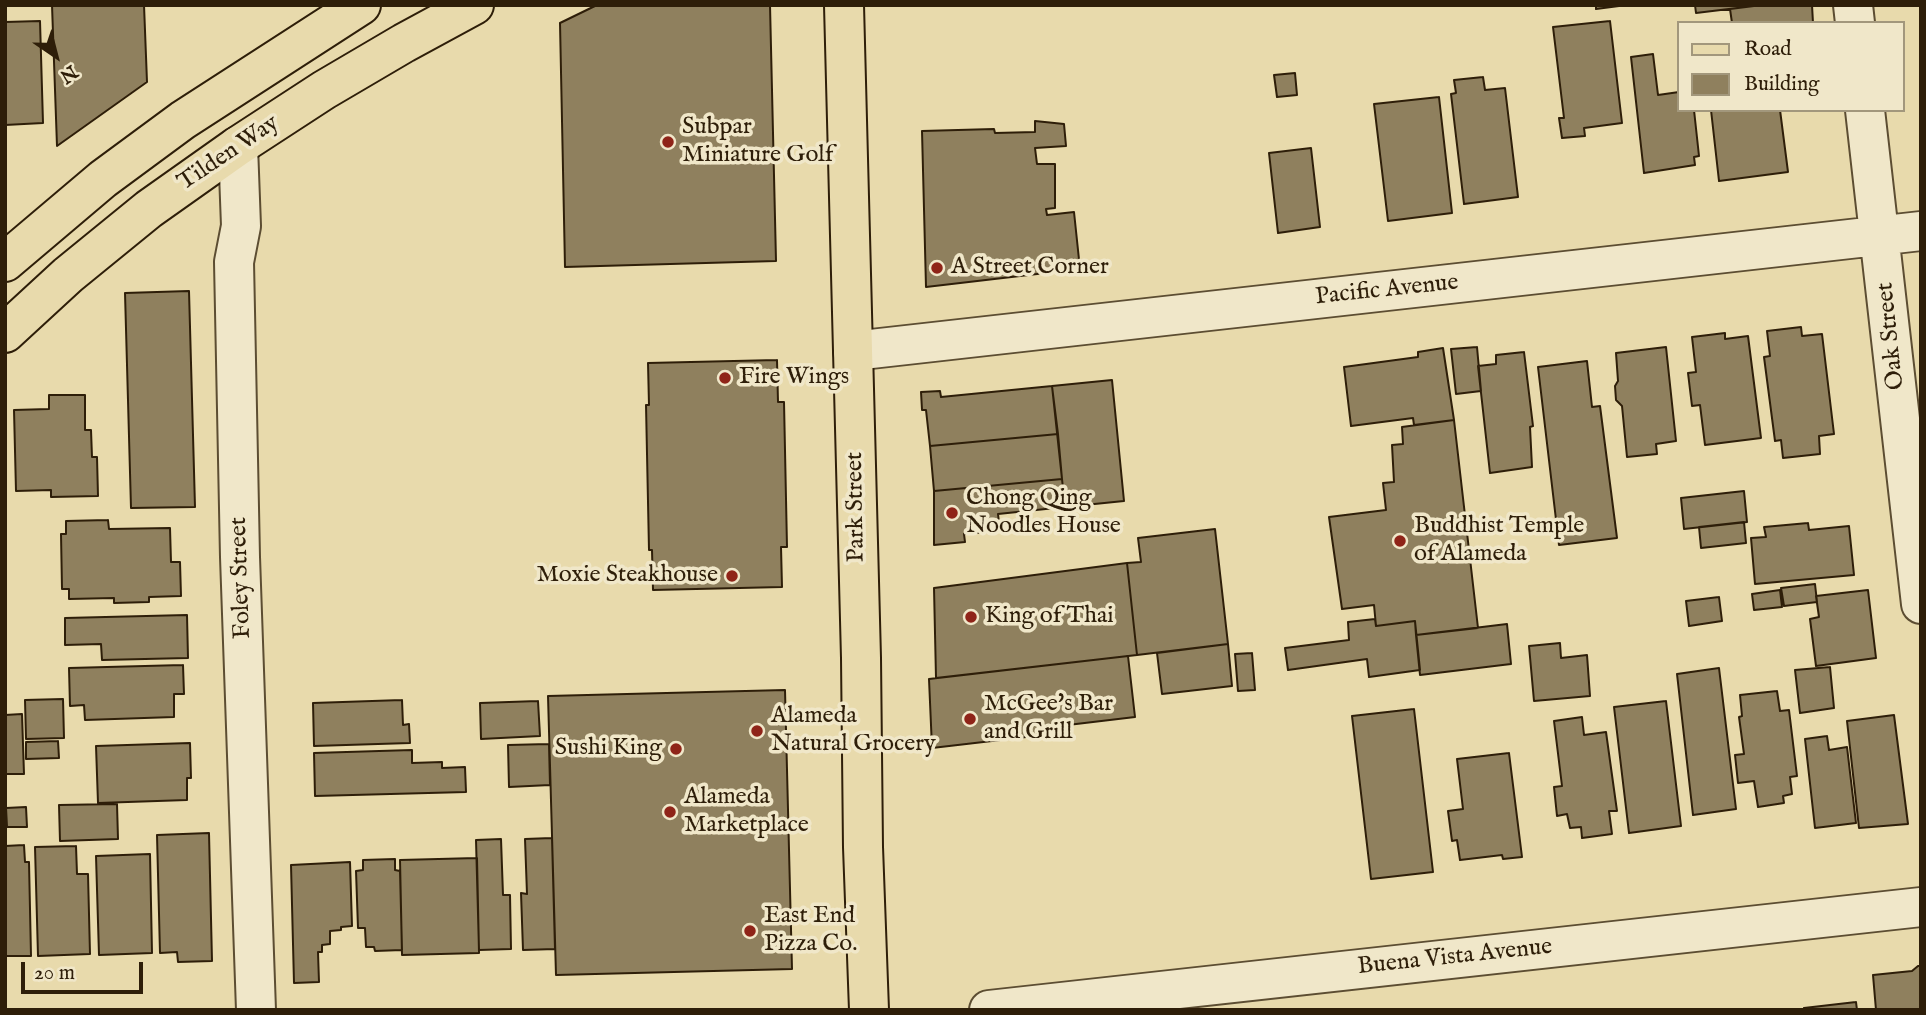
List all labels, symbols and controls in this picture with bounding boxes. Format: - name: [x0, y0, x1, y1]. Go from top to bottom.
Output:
- north arrow: [21, 21, 91, 91]
- legend: [1678, 21, 1905, 112]
- text: Road: [1744, 36, 1791, 63]
- text: N: [54, 59, 82, 88]
- text: Building: [1744, 71, 1819, 98]
- street label: Tilden Way: [173, 110, 285, 198]
- place label: Subpar Miniature Golf: [682, 114, 834, 170]
- marker: Subpar Miniature Golf: [660, 134, 676, 150]
- place label: A Street Corner: [951, 254, 1109, 282]
- marker: A Street Corner: [929, 260, 945, 276]
- street label: Pacific Avenue: [1314, 269, 1460, 313]
- street label: Oak Street: [1872, 281, 1912, 391]
- place label: Fire Wings: [739, 364, 849, 392]
- marker: Fire Wings: [717, 370, 733, 386]
- street label: Park Street: [842, 451, 872, 563]
- place label: Chong Qing Noodles House: [966, 485, 1121, 541]
- marker: Chong Qing Noodles House: [944, 505, 960, 521]
- place label: Buddhist Temple of Alameda: [1414, 513, 1584, 569]
- street label: Foley Street: [225, 517, 259, 639]
- marker: Buddhist Temple of Alameda: [1392, 533, 1408, 549]
- place label: Moxie Steakhouse: [537, 562, 718, 590]
- marker: Moxie Steakhouse: [724, 568, 740, 584]
- place label: King of Thai: [985, 603, 1114, 631]
- marker: King of Thai: [963, 609, 979, 625]
- place label: McGee's Bar and Grill: [984, 691, 1113, 747]
- place label: Alameda Natural Grocery: [771, 703, 936, 759]
- marker: McGee's Bar and Grill: [962, 711, 978, 727]
- marker: Alameda Natural Grocery: [749, 723, 765, 739]
- place label: Sushi King: [555, 735, 662, 763]
- marker: Sushi King: [668, 741, 684, 757]
- place label: Alameda Marketplace: [684, 784, 809, 840]
- marker: Alameda Marketplace: [662, 804, 678, 820]
- place label: East End Pizza Co.: [764, 903, 857, 959]
- marker: East End Pizza Co.: [742, 923, 758, 939]
- street label: Buena Vista Avenue: [1356, 933, 1554, 983]
- scale bar: [24, 948, 147, 992]
- text: 20 m: [34, 960, 75, 987]

